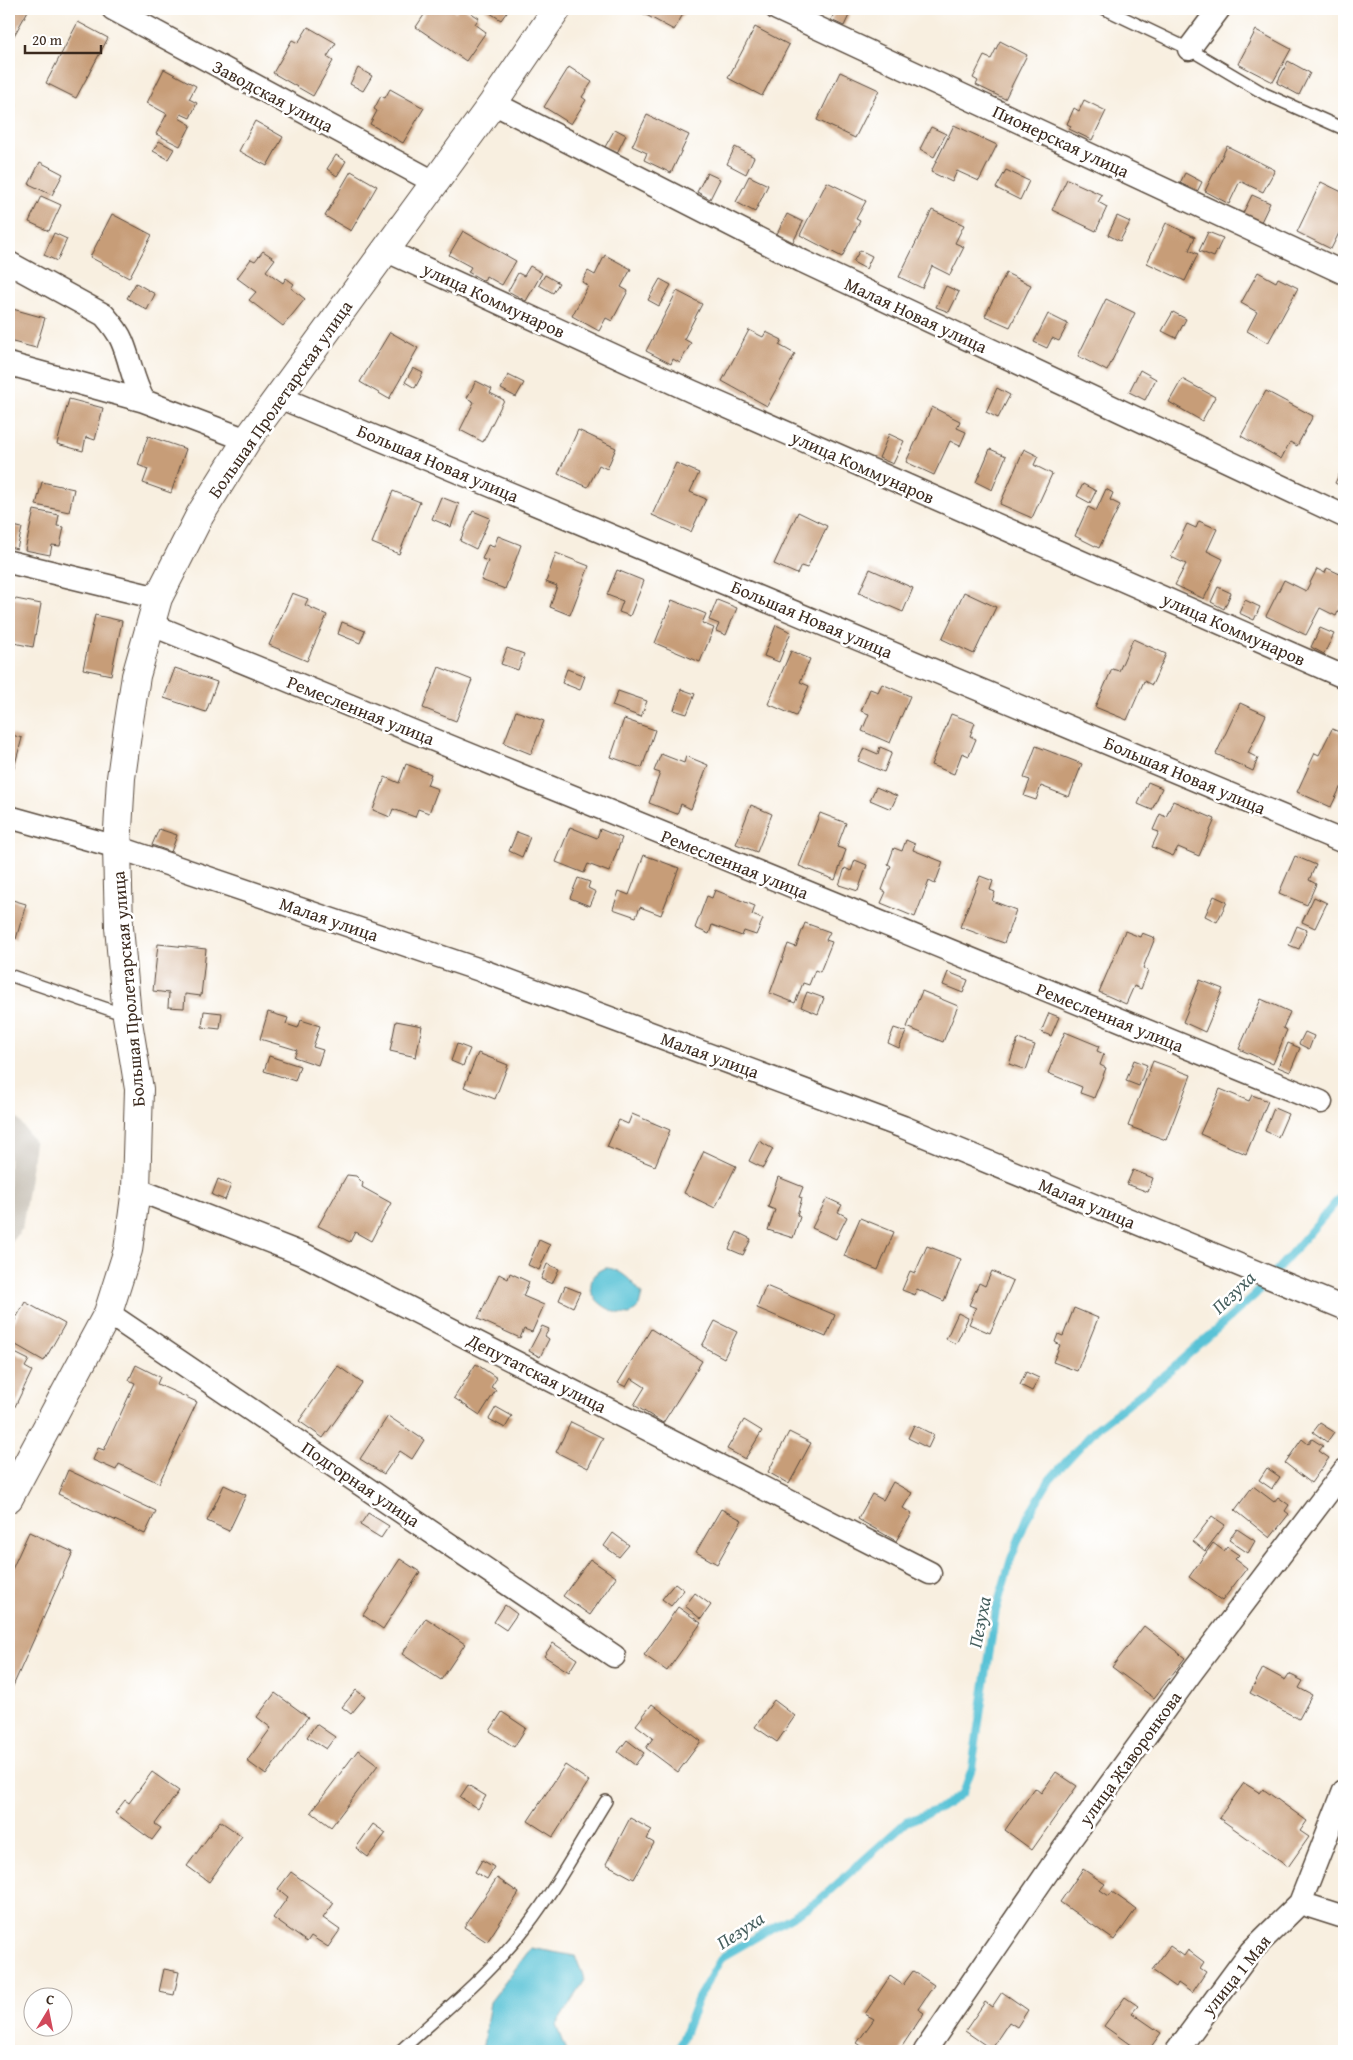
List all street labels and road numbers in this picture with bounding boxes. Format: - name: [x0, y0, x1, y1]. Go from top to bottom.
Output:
- street label: Заводская улица: [208, 53, 339, 139]
- street label: Пионерская улица: [988, 98, 1134, 185]
- street label: улица Коммунаров: [417, 255, 570, 345]
- street label: Малая Новая улица: [840, 270, 992, 360]
- street label: Большая Пролетарская улица: [201, 294, 359, 504]
- street label: Большая Новая улица: [353, 417, 523, 509]
- street label: улица Коммунаров: [786, 423, 939, 511]
- street label: Большая Новая улица: [727, 573, 897, 665]
- street label: улица Коммунаров: [1157, 585, 1310, 673]
- street label: Ремесленная улица: [283, 668, 439, 752]
- street label: Большая Новая улица: [1100, 729, 1270, 821]
- street label: Ремесленная улица: [657, 822, 813, 906]
- street label: Большая Пролетарская улица: [104, 870, 152, 1108]
- street label: Малая улица: [276, 889, 382, 949]
- street label: Ремесленная улица: [1032, 975, 1188, 1059]
- street label: Малая улица: [657, 1025, 763, 1085]
- street label: Малая улица: [1034, 1170, 1140, 1236]
- street label: Депутатская улица: [462, 1326, 612, 1420]
- street label: Подгорная улица: [296, 1434, 426, 1534]
- street label: улица Жаворонкова: [1071, 1685, 1188, 1832]
- street label: улица 1 Мая: [1194, 1929, 1277, 2022]

